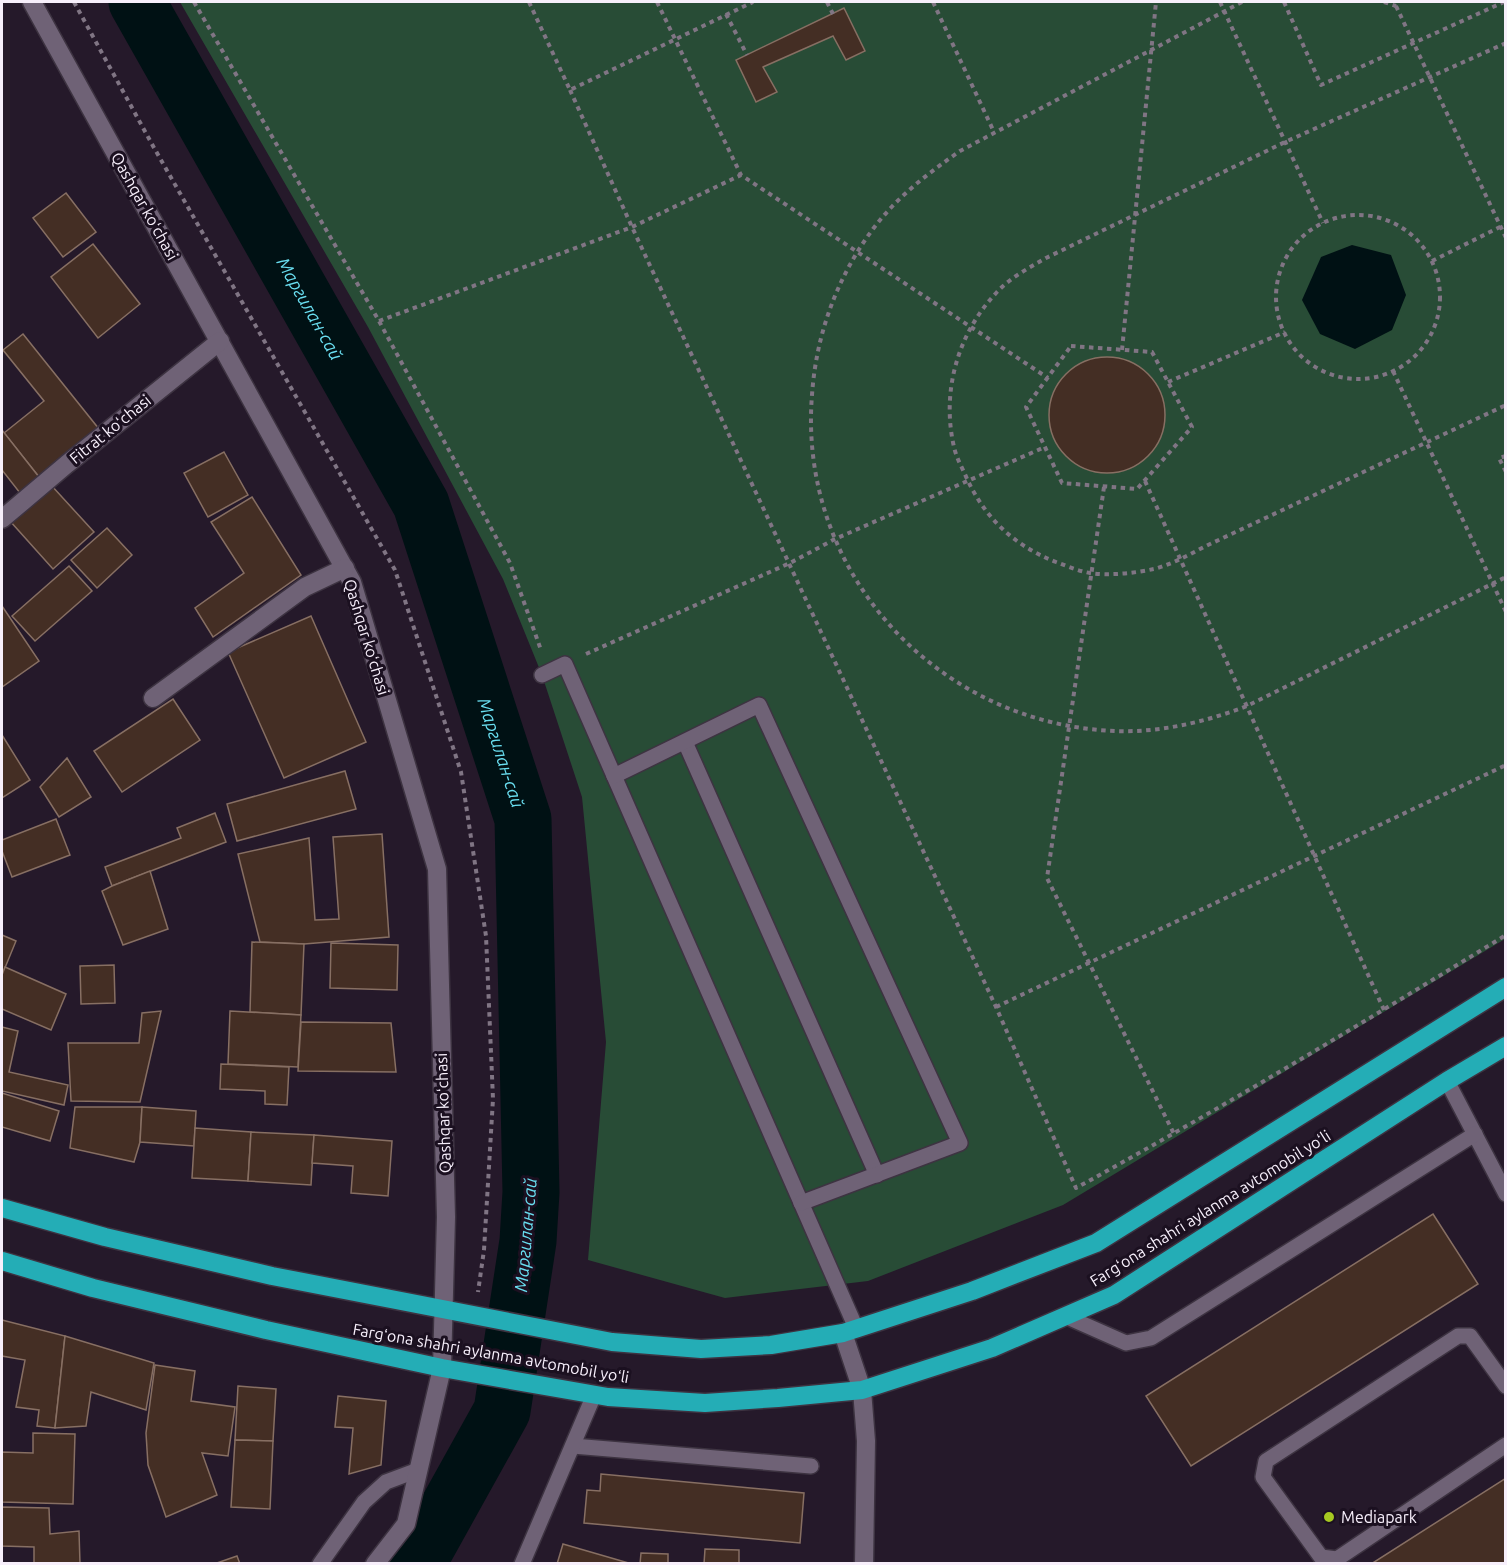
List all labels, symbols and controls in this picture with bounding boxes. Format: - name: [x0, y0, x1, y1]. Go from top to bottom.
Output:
- street label: Qashqar koʻchasi: [108, 149, 182, 263]
- water label: Маргилан-сай: [273, 254, 347, 363]
- street label: Fitrat koʻchasi: [66, 391, 154, 467]
- street label: Qashqar koʻchasi: [341, 577, 393, 697]
- water label: Маргилан-сай: [474, 695, 529, 810]
- street label: Qashqar koʻchasi: [432, 1053, 454, 1173]
- street label: Fargʻona shahri aylanma avtomobil yoʻli: [1086, 1126, 1334, 1290]
- water label: Маргилан-сай: [510, 1177, 540, 1293]
- street label: Fargʻona shahri aylanma avtomobil yoʻli: [352, 1320, 630, 1386]
- place label: Mediapark: [1341, 1508, 1417, 1526]
- marker: Mediapark: [1322, 1510, 1336, 1524]

